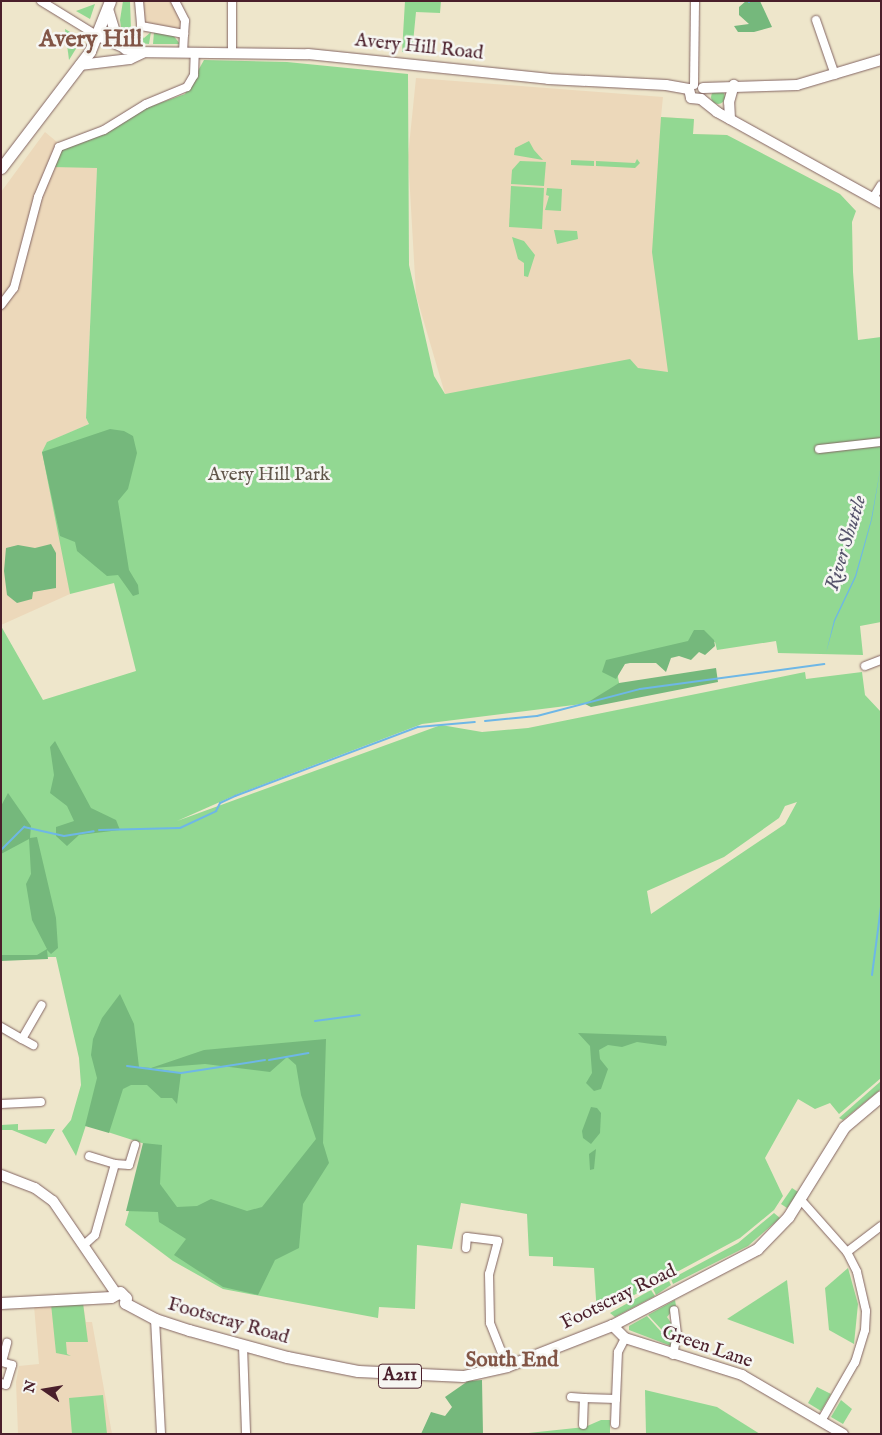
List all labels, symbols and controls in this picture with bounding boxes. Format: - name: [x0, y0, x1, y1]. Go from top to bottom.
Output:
- district label: Avery Hill: [39, 26, 143, 54]
- street label: Avery Hill Road: [354, 30, 484, 66]
- park label: Avery Hill Park: [208, 465, 330, 487]
- water label: River Shuttle: [820, 493, 872, 593]
- street label: Footscray Road: [558, 1260, 680, 1336]
- street label: Footscray Road: [165, 1294, 291, 1350]
- street label: Green Lane: [659, 1322, 755, 1374]
- district label: South End: [466, 1348, 558, 1374]
- road number: A211: [378, 1360, 422, 1392]
- north arrow: [20, 1365, 70, 1415]
- text: N: [20, 1379, 41, 1395]

